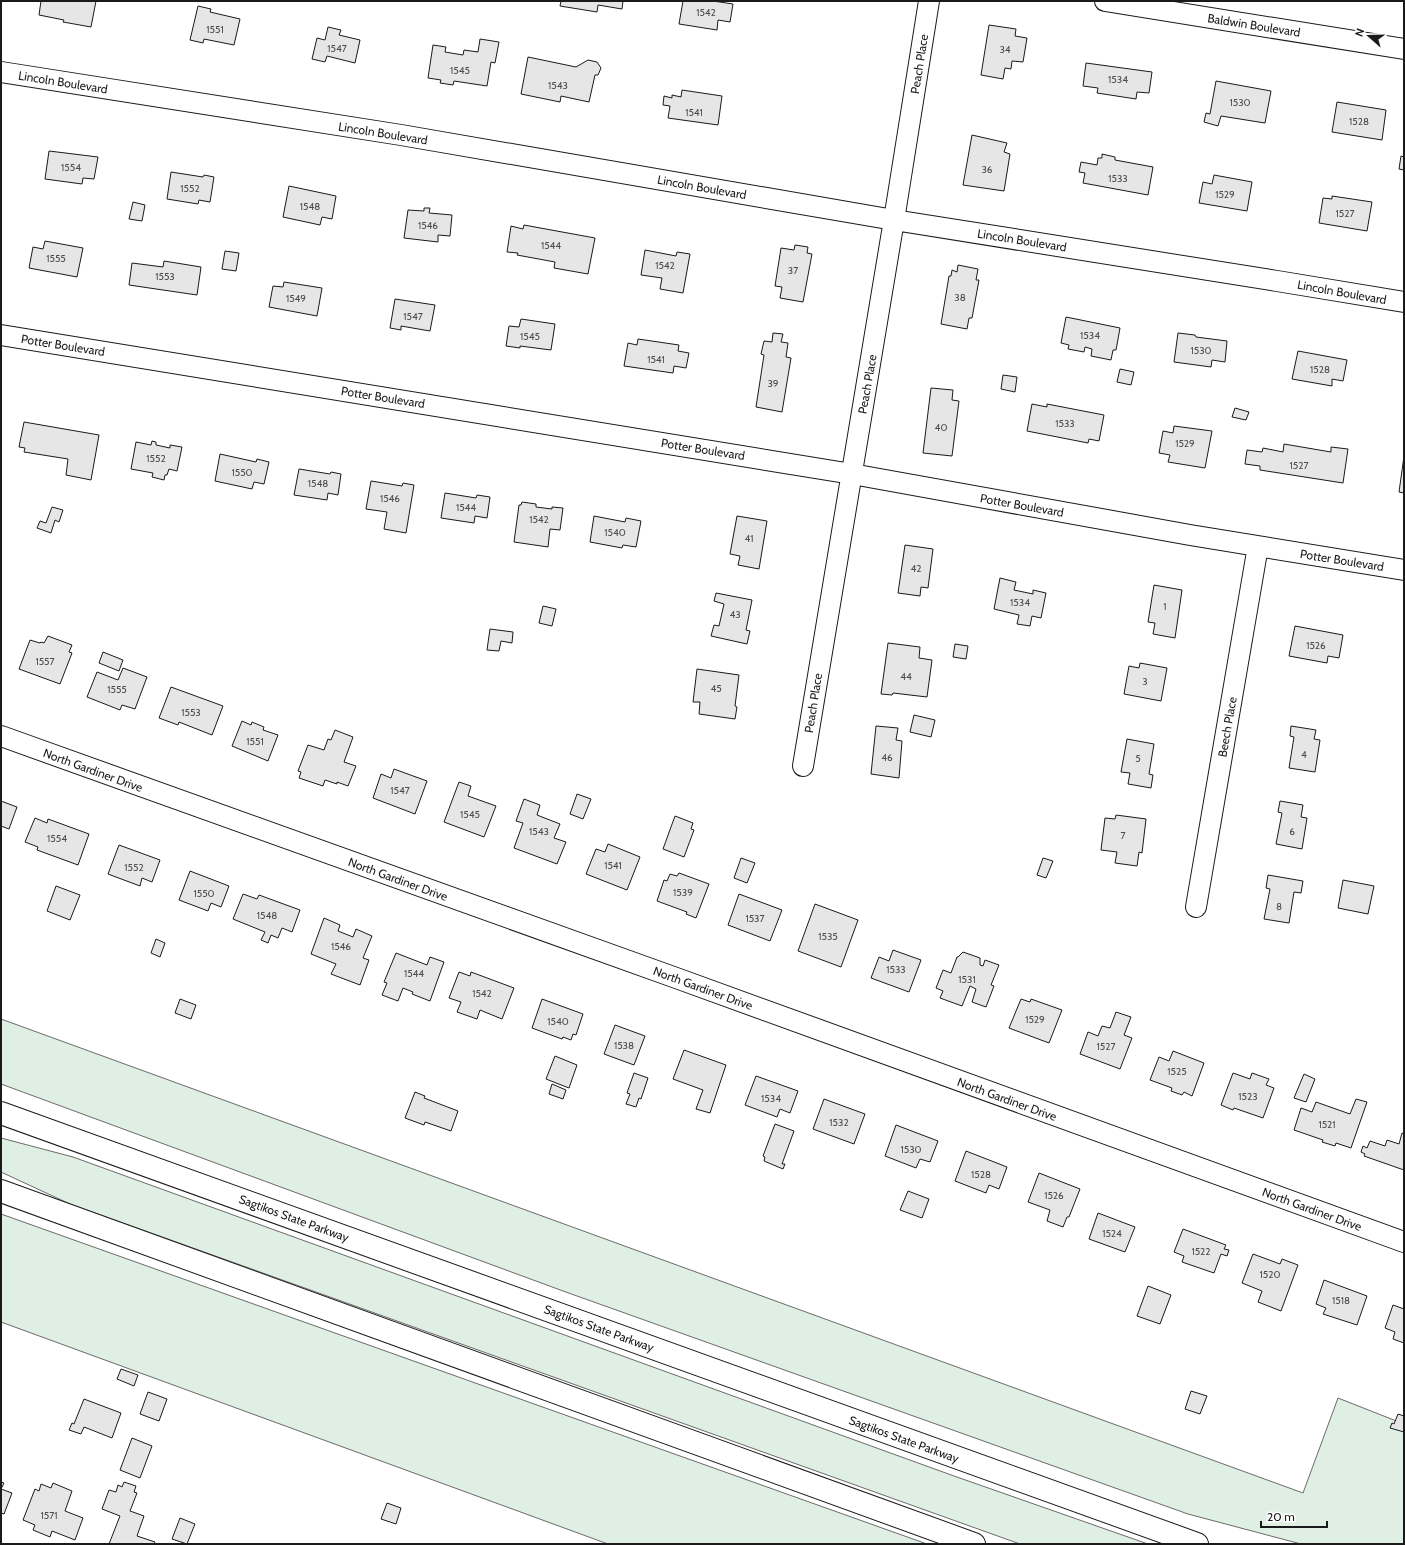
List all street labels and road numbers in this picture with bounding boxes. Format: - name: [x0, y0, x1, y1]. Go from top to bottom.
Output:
- street label: Baldwin Boulevard: [1206, 10, 1302, 40]
- street label: Peach Place: [907, 33, 931, 95]
- street label: Lincoln Boulevard: [17, 68, 109, 96]
- street label: Lincoln Boulevard: [337, 119, 429, 147]
- street label: Lincoln Boulevard: [656, 172, 748, 202]
- street label: Lincoln Boulevard: [976, 226, 1068, 254]
- street label: Lincoln Boulevard: [1296, 277, 1388, 307]
- street label: Potter Boulevard: [20, 331, 106, 359]
- street label: Peach Place: [854, 353, 880, 415]
- street label: Potter Boulevard: [340, 383, 426, 411]
- street label: Potter Boulevard: [660, 435, 746, 463]
- street label: Potter Boulevard: [979, 490, 1065, 520]
- street label: Potter Boulevard: [1299, 546, 1385, 574]
- street label: Peach Place: [801, 672, 825, 734]
- street label: Beech Place: [1214, 696, 1240, 758]
- street label: North Gardiner Drive: [41, 745, 145, 795]
- street label: North Gardiner Drive: [346, 854, 450, 904]
- street label: North Gardiner Drive: [651, 963, 755, 1013]
- street label: North Gardiner Drive: [955, 1074, 1059, 1124]
- street label: North Gardiner Drive: [1260, 1184, 1364, 1234]
- street label: Sagtikos State Parkway: [237, 1191, 351, 1245]
- street label: Sagtikos State Parkway: [542, 1301, 656, 1355]
- street label: Sagtikos State Parkway: [847, 1412, 961, 1466]

